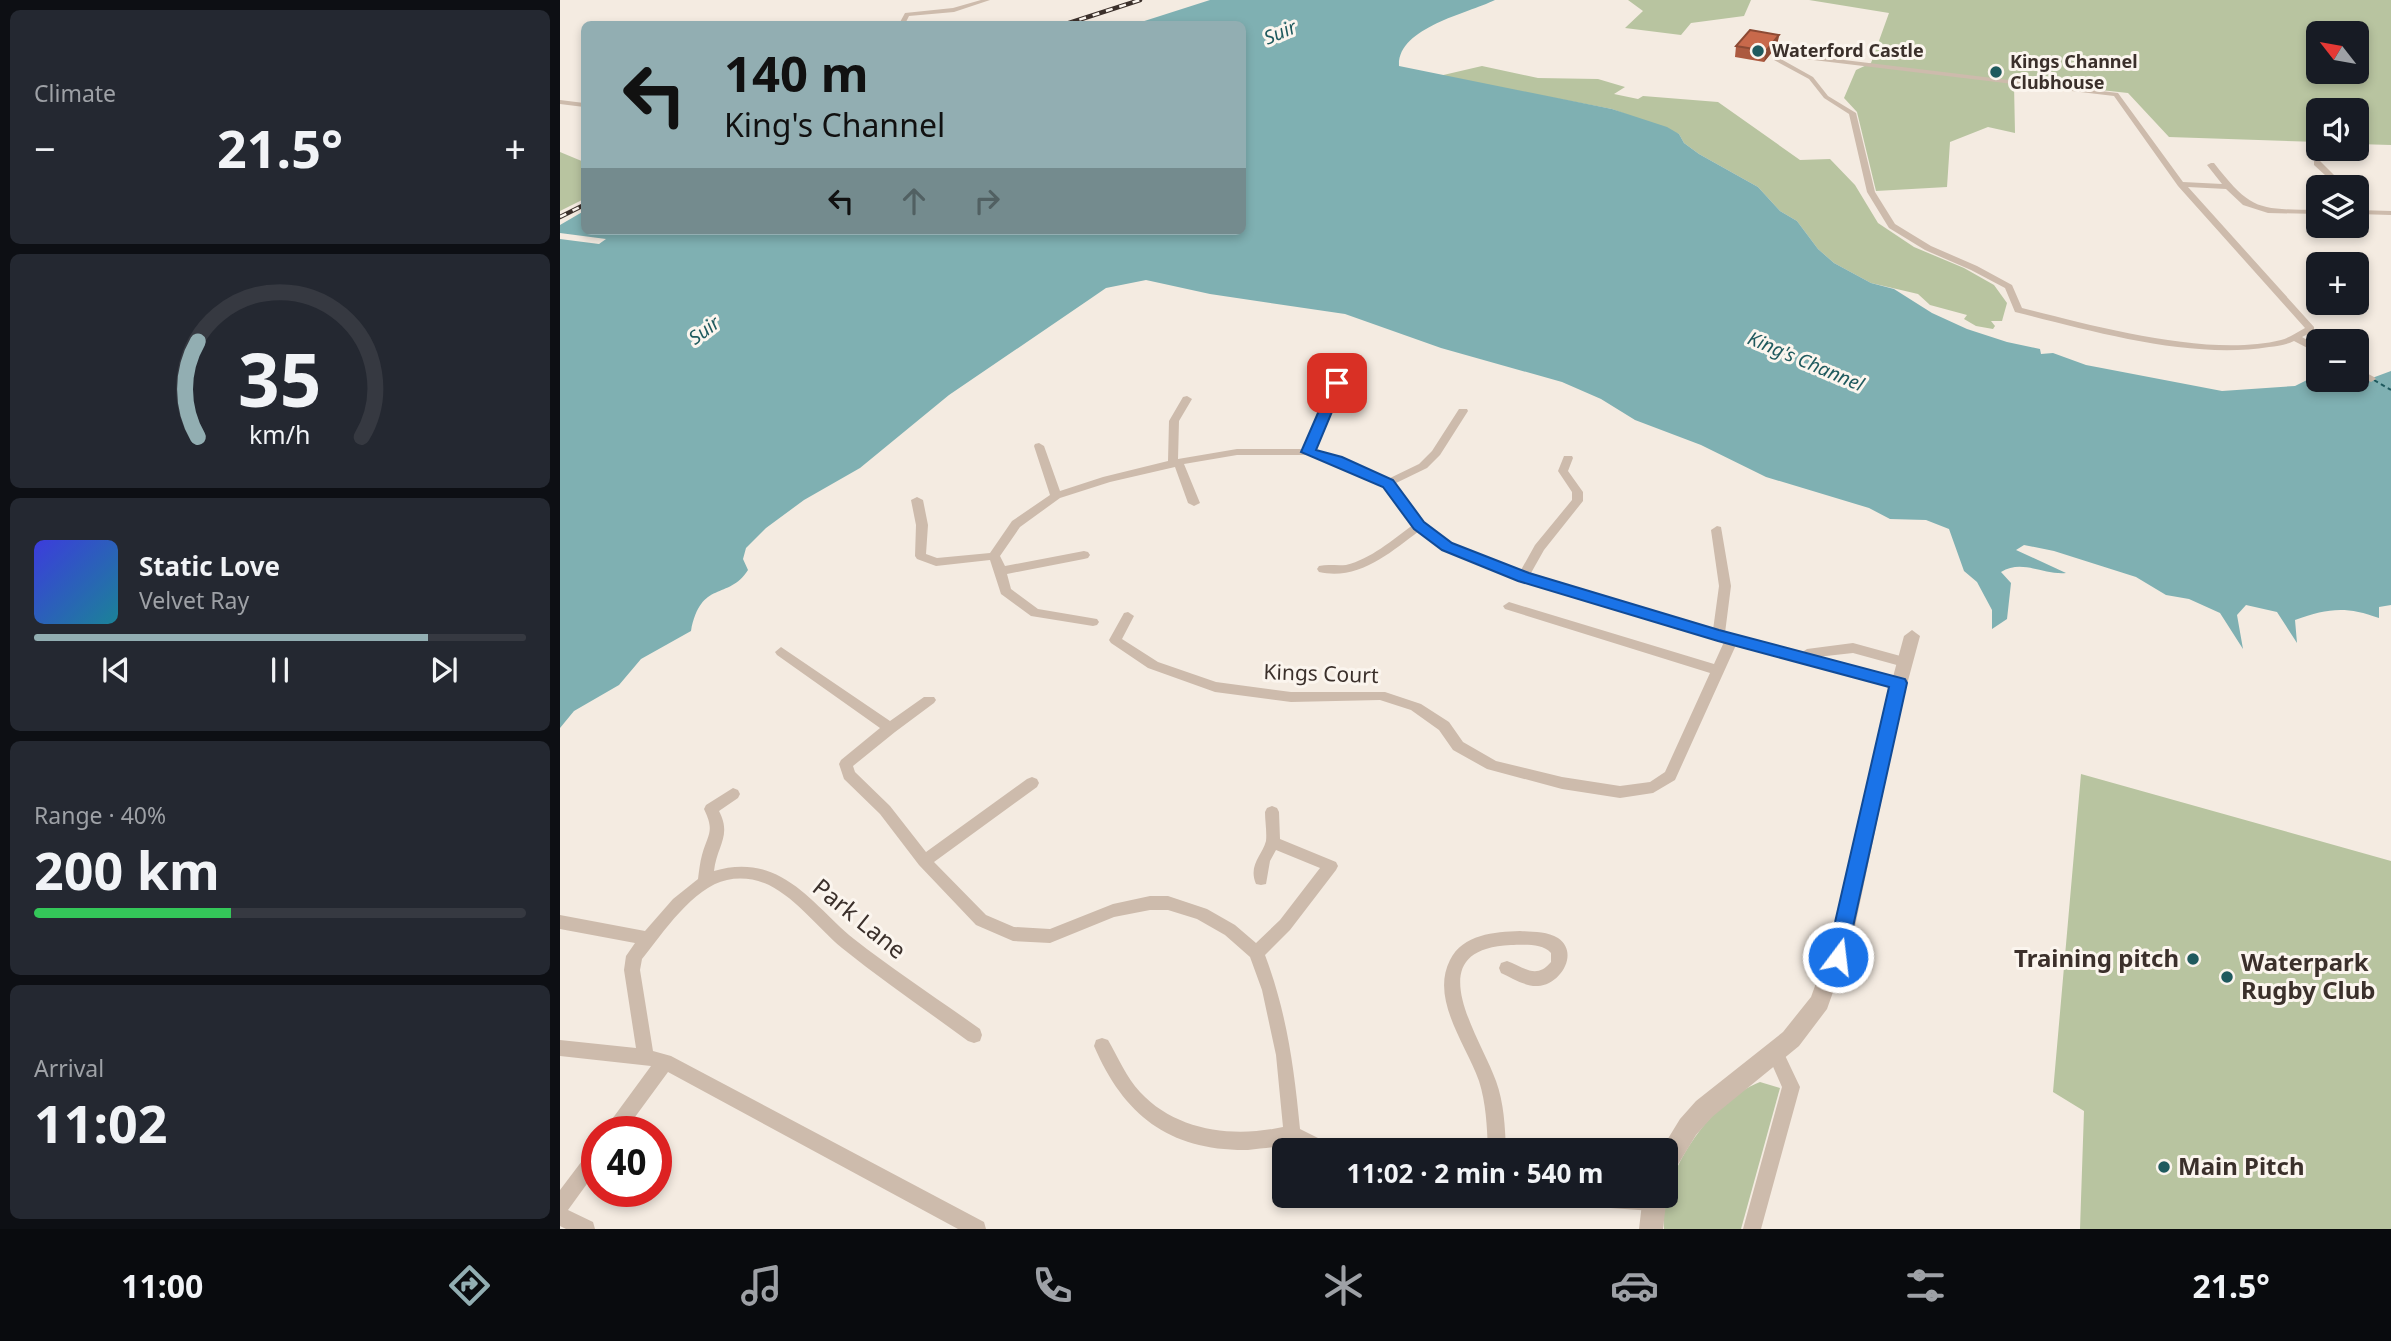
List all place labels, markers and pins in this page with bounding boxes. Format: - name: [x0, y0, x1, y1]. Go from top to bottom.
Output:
- place label: Waterford Castle: [1772, 38, 1924, 62]
- marker: Waterford Castle: [1750, 43, 1766, 59]
- place label: Kings Channel Clubhouse: [2010, 49, 2138, 94]
- marker: Kings Channel Clubhouse: [1988, 64, 2004, 80]
- pin: [1307, 353, 1367, 413]
- place label: Training pitch: [2014, 941, 2179, 974]
- place label: Waterpark Rugby Club: [2241, 945, 2375, 1006]
- marker: Training pitch: [2185, 951, 2201, 967]
- marker: Waterpark Rugby Club: [2219, 969, 2235, 985]
- place label: Main Pitch: [2178, 1149, 2305, 1182]
- marker: Main Pitch: [2156, 1159, 2172, 1175]

